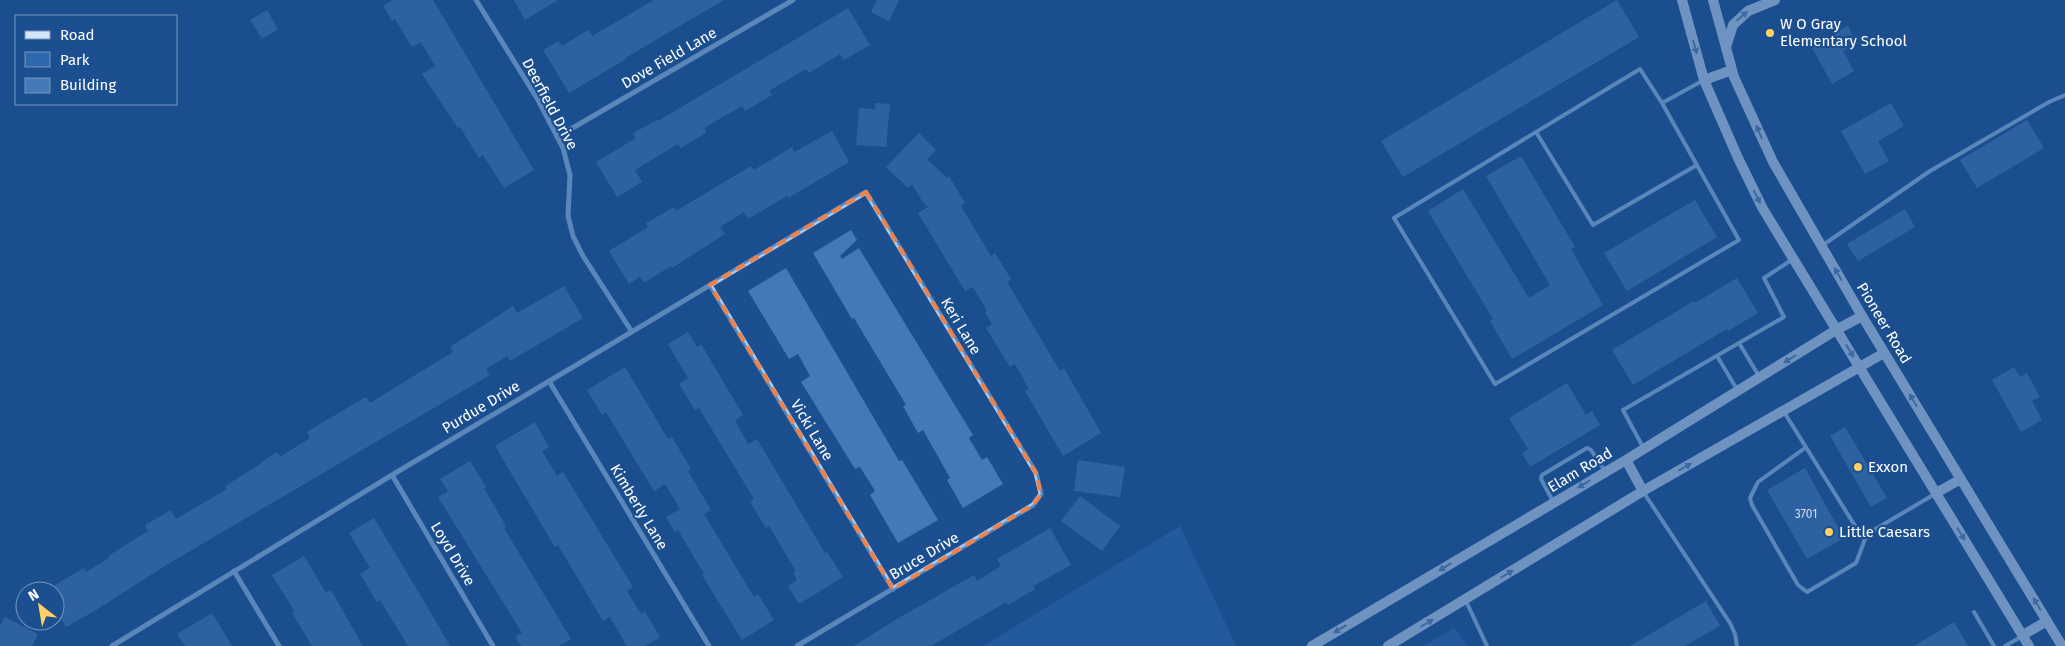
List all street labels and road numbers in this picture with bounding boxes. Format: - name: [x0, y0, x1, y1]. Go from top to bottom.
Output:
- street label: Dove Field Lane: [618, 24, 720, 92]
- street label: Deerfield Drive: [518, 55, 582, 153]
- street label: Pioneer Road: [1853, 279, 1915, 367]
- street label: Keri Lane: [937, 294, 985, 358]
- street label: Purdue Drive: [439, 377, 523, 437]
- street label: Vicki Lane: [787, 396, 837, 464]
- street label: Elam Road: [1545, 444, 1615, 496]
- street label: Kimberly Lane: [606, 461, 672, 553]
- street label: Loyd Drive: [427, 519, 479, 589]
- street label: Bruce Drive: [886, 528, 962, 584]

